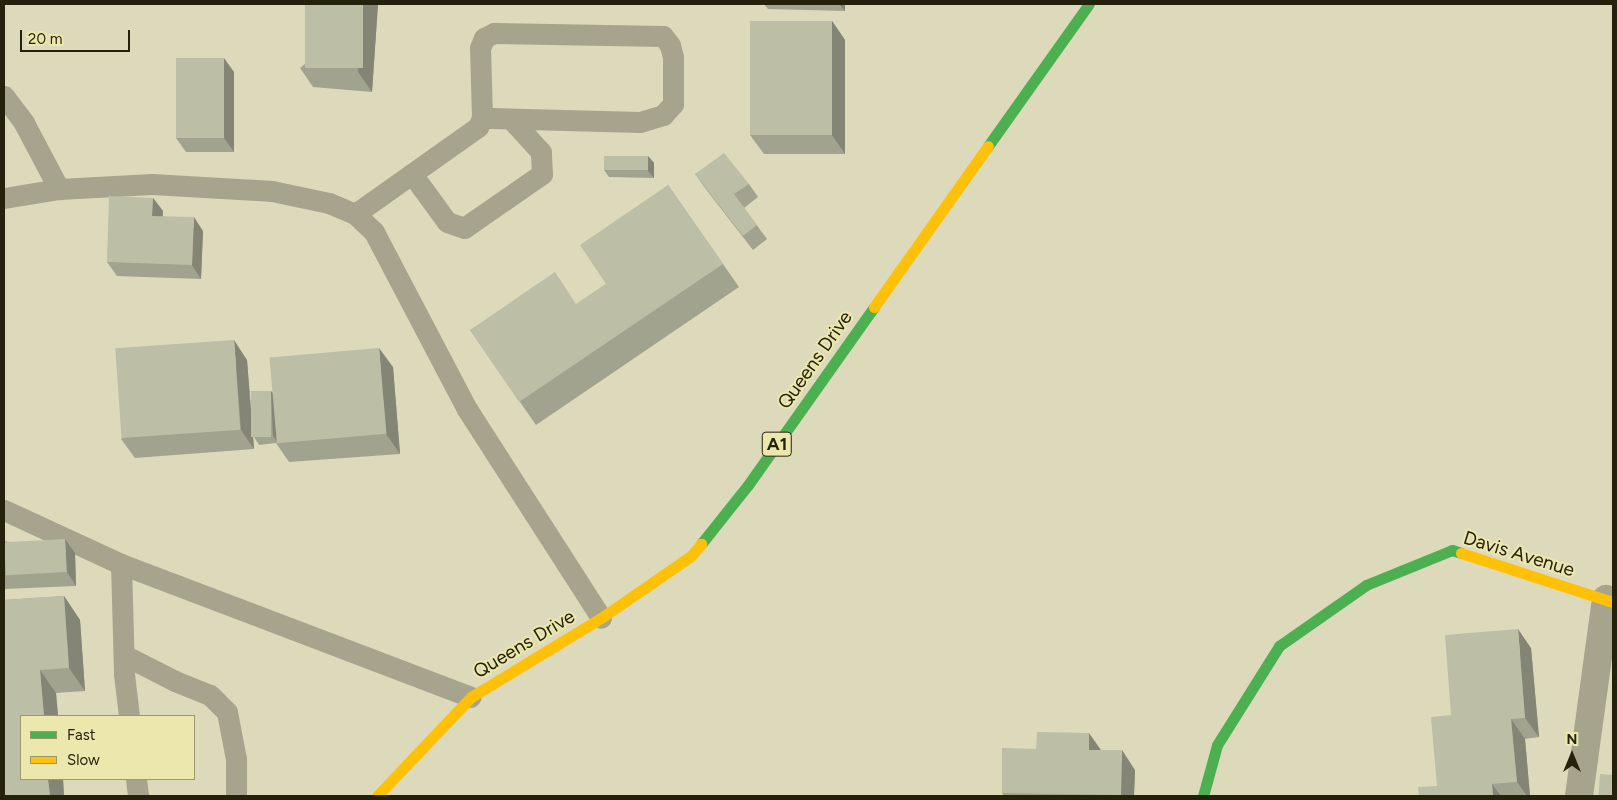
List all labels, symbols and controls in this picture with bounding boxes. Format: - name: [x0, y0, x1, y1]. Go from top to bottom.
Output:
- scale bar: [22, 20, 132, 52]
- text: 20 m: [28, 30, 62, 48]
- street label: Queens Drive: [773, 307, 857, 413]
- road number: A1: [761, 428, 793, 459]
- street label: Davis Avenue: [1461, 526, 1577, 582]
- street label: Queens Drive: [469, 605, 579, 683]
- legend: [20, 715, 195, 780]
- text: Fast: [67, 726, 95, 744]
- north arrow: [1547, 730, 1597, 780]
- text: N: [1567, 731, 1577, 748]
- text: Slow: [67, 751, 100, 769]

